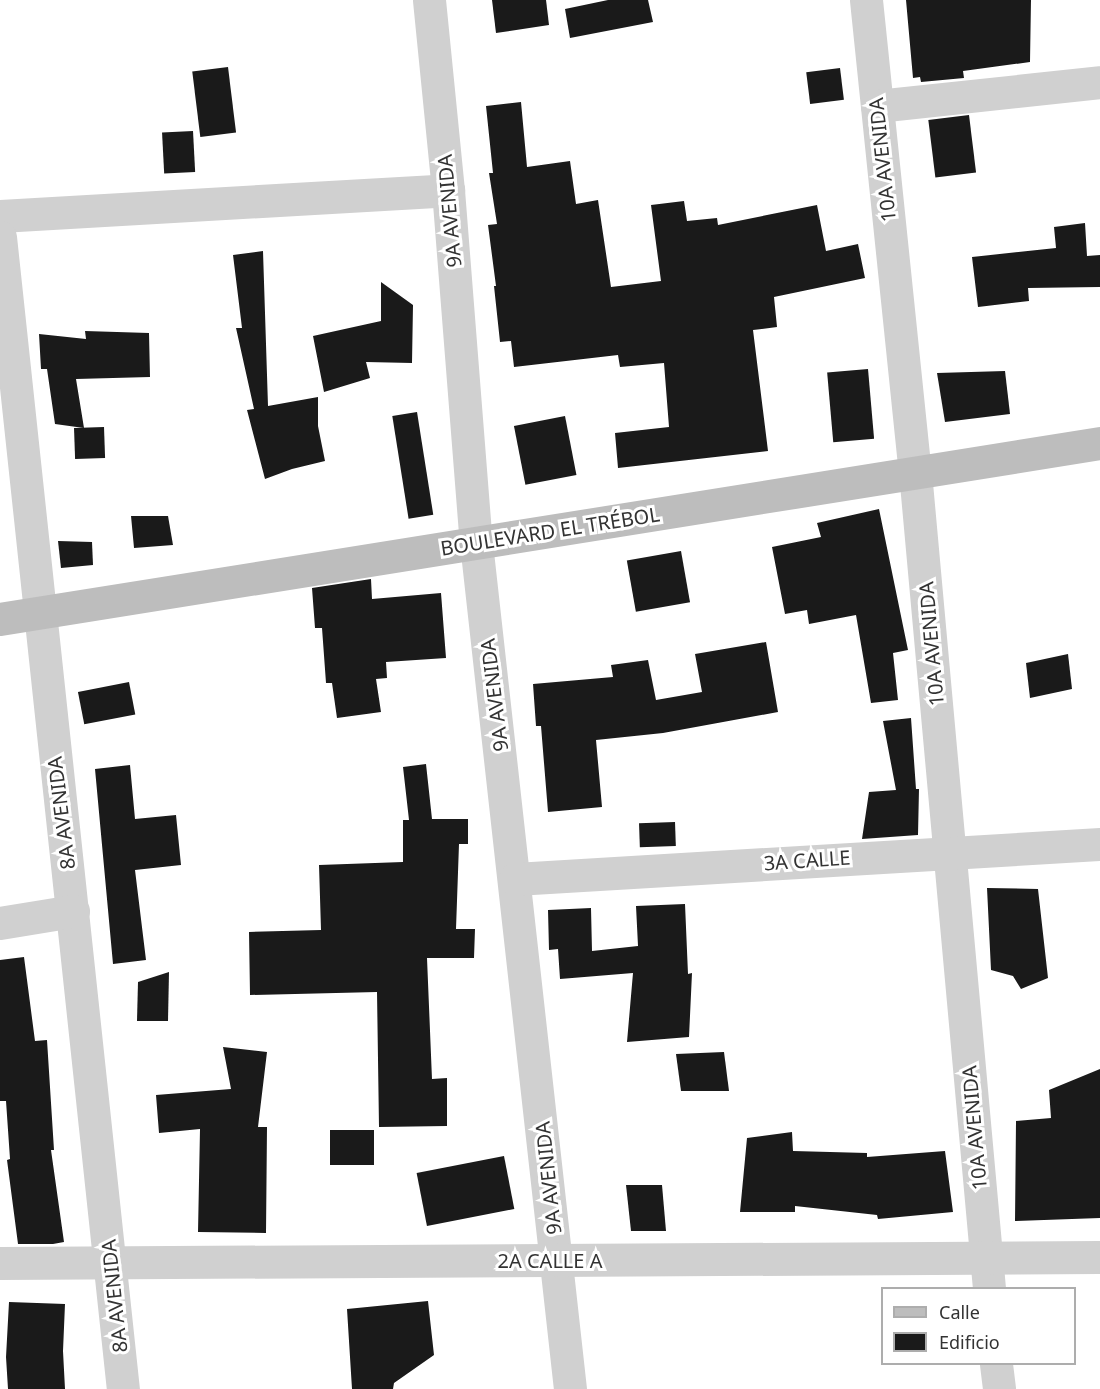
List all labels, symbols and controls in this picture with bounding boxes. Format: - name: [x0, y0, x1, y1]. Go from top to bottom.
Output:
- street label: 10A AVENIDA: [864, 97, 900, 223]
- street label: 9A AVENIDA: [432, 153, 466, 269]
- street label: BOULEVARD EL TRÉBOL: [439, 502, 661, 560]
- street label: 10A AVENIDA: [914, 581, 948, 707]
- street label: 9A AVENIDA: [475, 637, 513, 753]
- street label: 8A AVENIDA: [42, 755, 80, 871]
- street label: 3A CALLE: [763, 845, 851, 875]
- street label: 10A AVENIDA: [957, 1065, 991, 1191]
- street label: 9A AVENIDA: [530, 1120, 566, 1236]
- street label: 8A AVENIDA: [96, 1238, 132, 1354]
- street label: 2A CALLE A: [498, 1248, 602, 1272]
- legend: [881, 1287, 1076, 1365]
- text: Calle: [939, 1300, 980, 1324]
- text: Edificio: [939, 1330, 1000, 1354]

